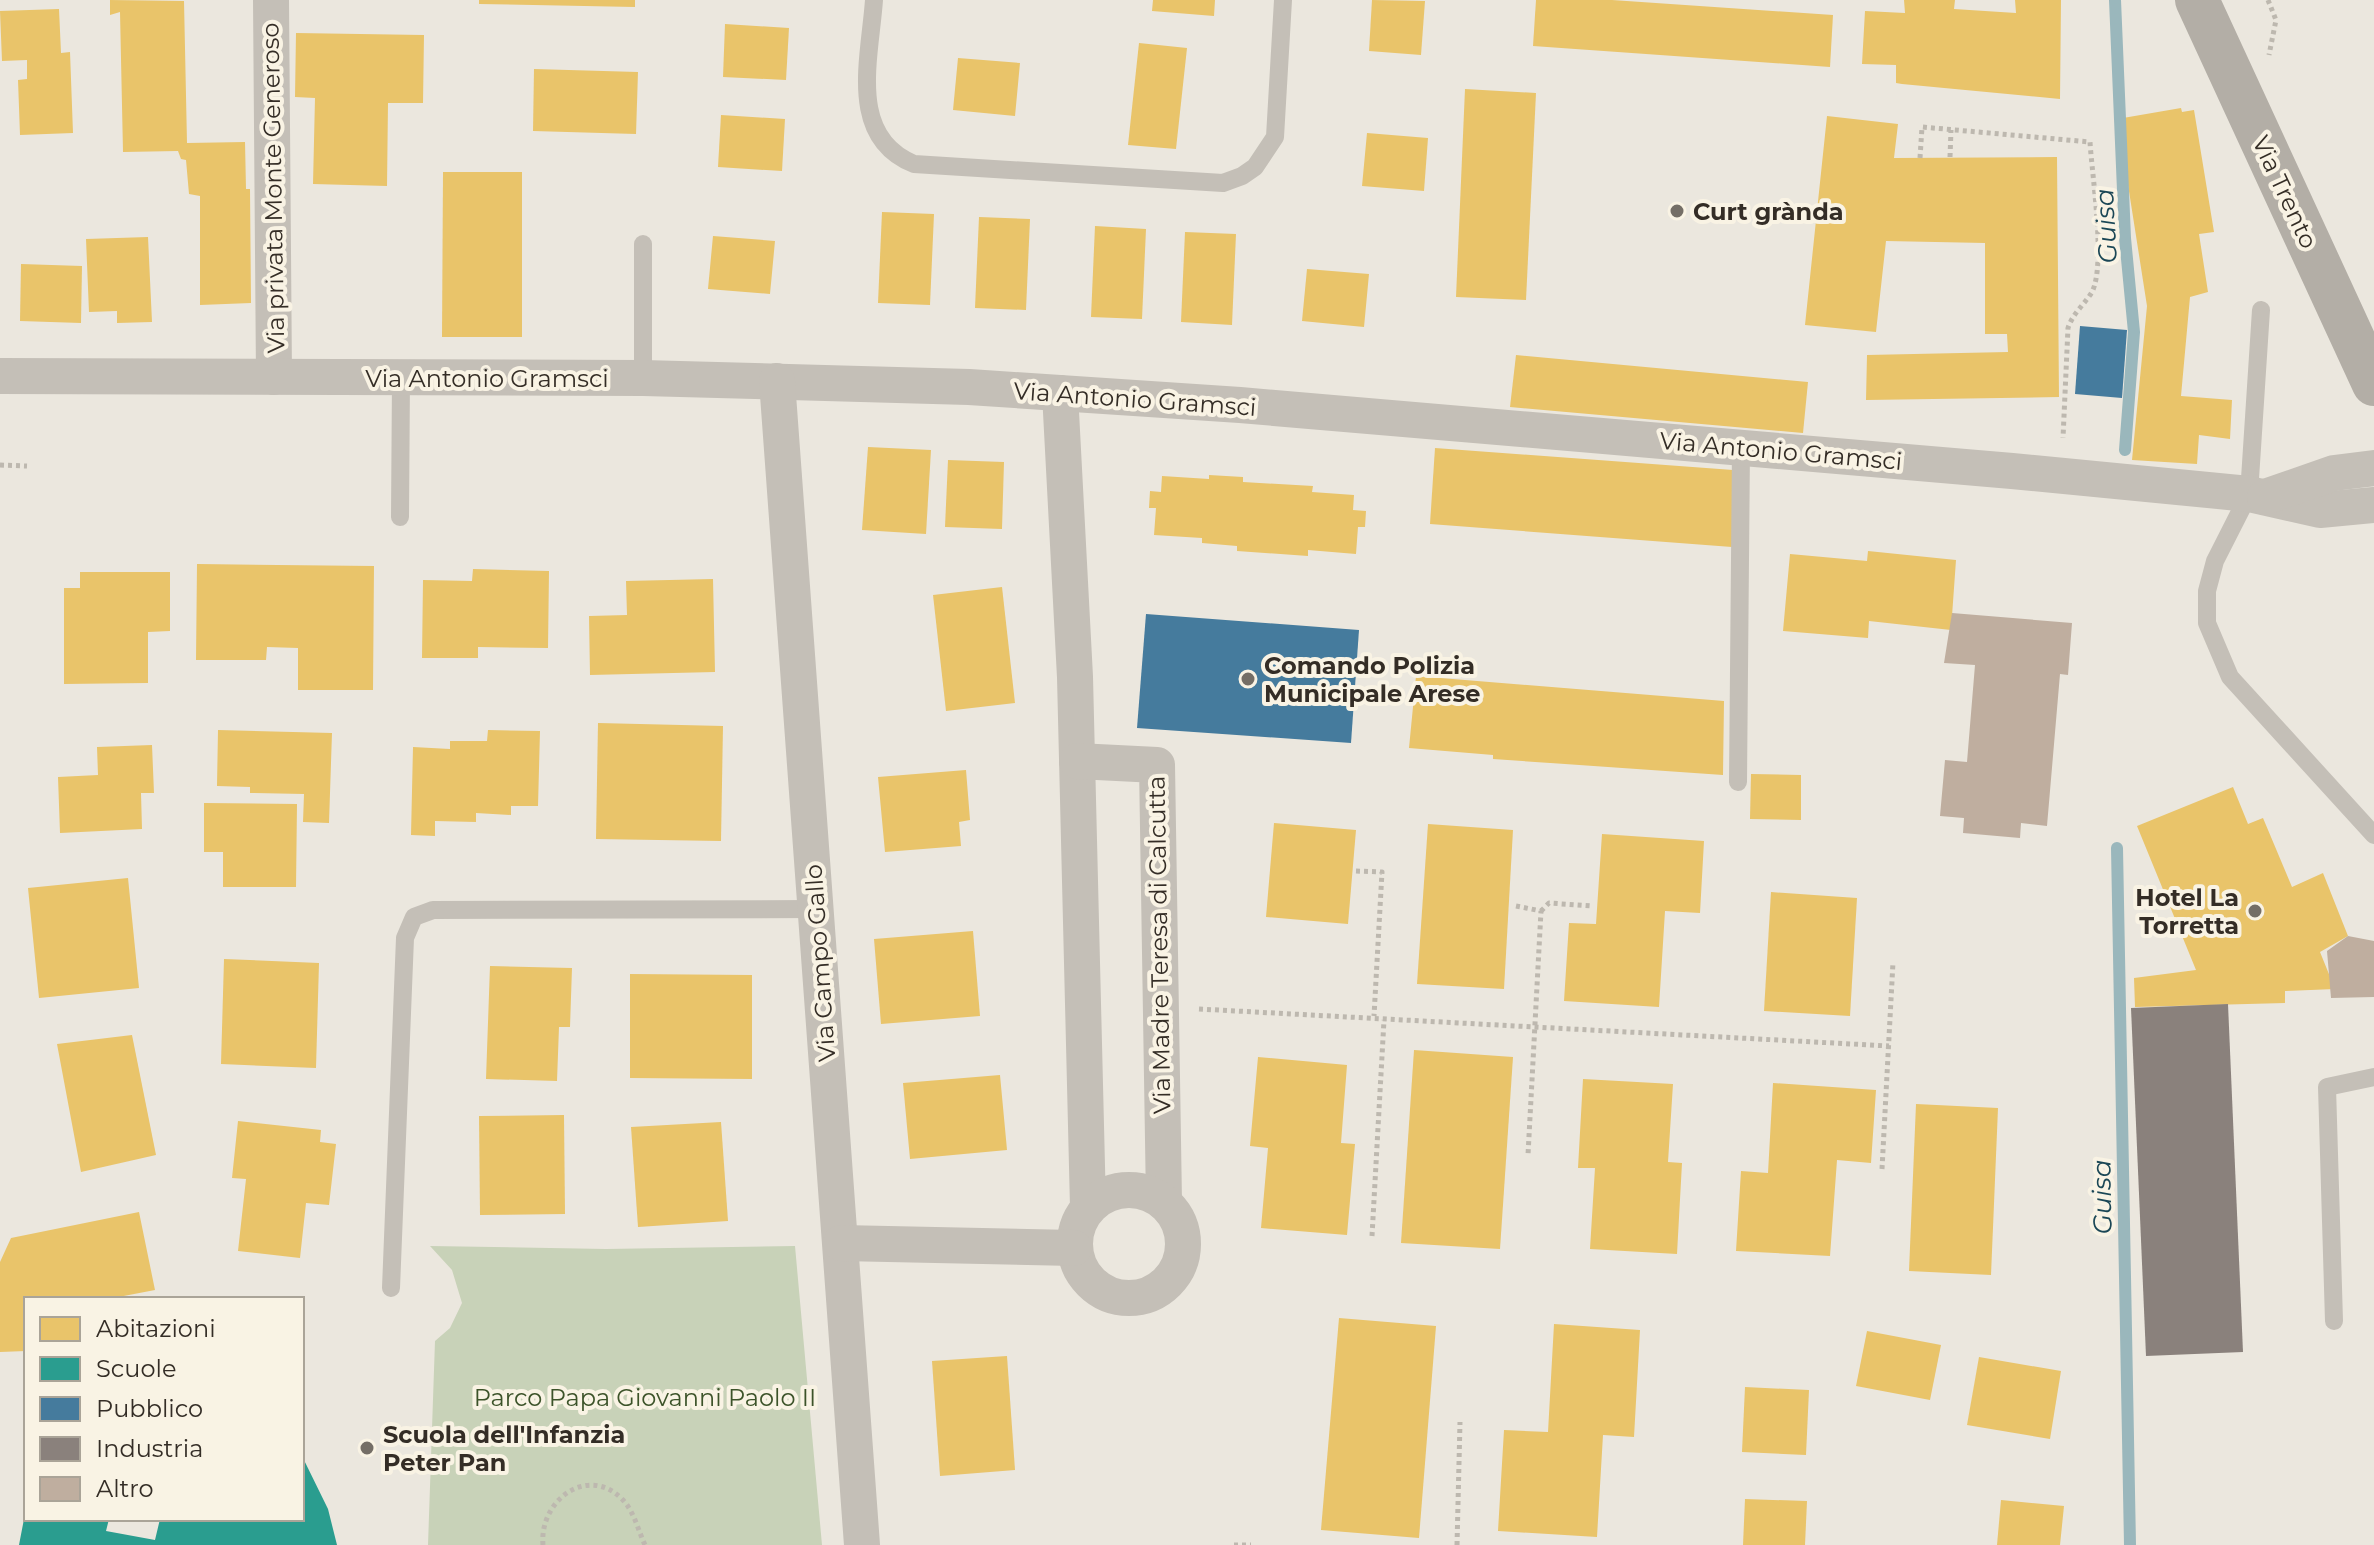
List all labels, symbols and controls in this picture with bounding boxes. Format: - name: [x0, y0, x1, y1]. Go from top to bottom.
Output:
- street label: Via privata Monte Generoso: [256, 22, 290, 354]
- street label: Via Trento: [2246, 131, 2324, 253]
- water label: Guisa: [2088, 188, 2124, 264]
- place label: Curt grànda: [1693, 197, 1844, 226]
- marker: Curt grànda: [1668, 202, 1686, 220]
- street label: Via Antonio Gramsci: [365, 364, 609, 393]
- street label: Via Antonio Gramsci: [1013, 376, 1257, 422]
- street label: Via Antonio Gramsci: [1659, 426, 1903, 476]
- place label: Comando Polizia Municipale Arese: [1264, 651, 1480, 708]
- marker: Comando Polizia Municipale Arese: [1239, 670, 1257, 688]
- street label: Via Madre Teresa di Calcutta: [1142, 775, 1176, 1115]
- street label: Via Campo Gallo: [799, 863, 841, 1063]
- place label: Hotel La Torretta: [2135, 883, 2239, 940]
- marker: Hotel La Torretta: [2246, 902, 2264, 920]
- water label: Guisa: [2085, 1159, 2119, 1235]
- legend: [24, 1297, 304, 1521]
- text: Abitazioni: [96, 1314, 216, 1343]
- text: Scuole: [96, 1354, 176, 1383]
- park label: Parco Papa Giovanni Paolo II: [474, 1383, 816, 1412]
- text: Pubblico: [96, 1394, 203, 1423]
- place label: Scuola dell'Infanzia Peter Pan: [383, 1420, 625, 1477]
- text: Industria: [96, 1434, 203, 1463]
- marker: Scuola dell'Infanzia Peter Pan: [358, 1439, 376, 1457]
- text: Altro: [96, 1474, 154, 1503]

